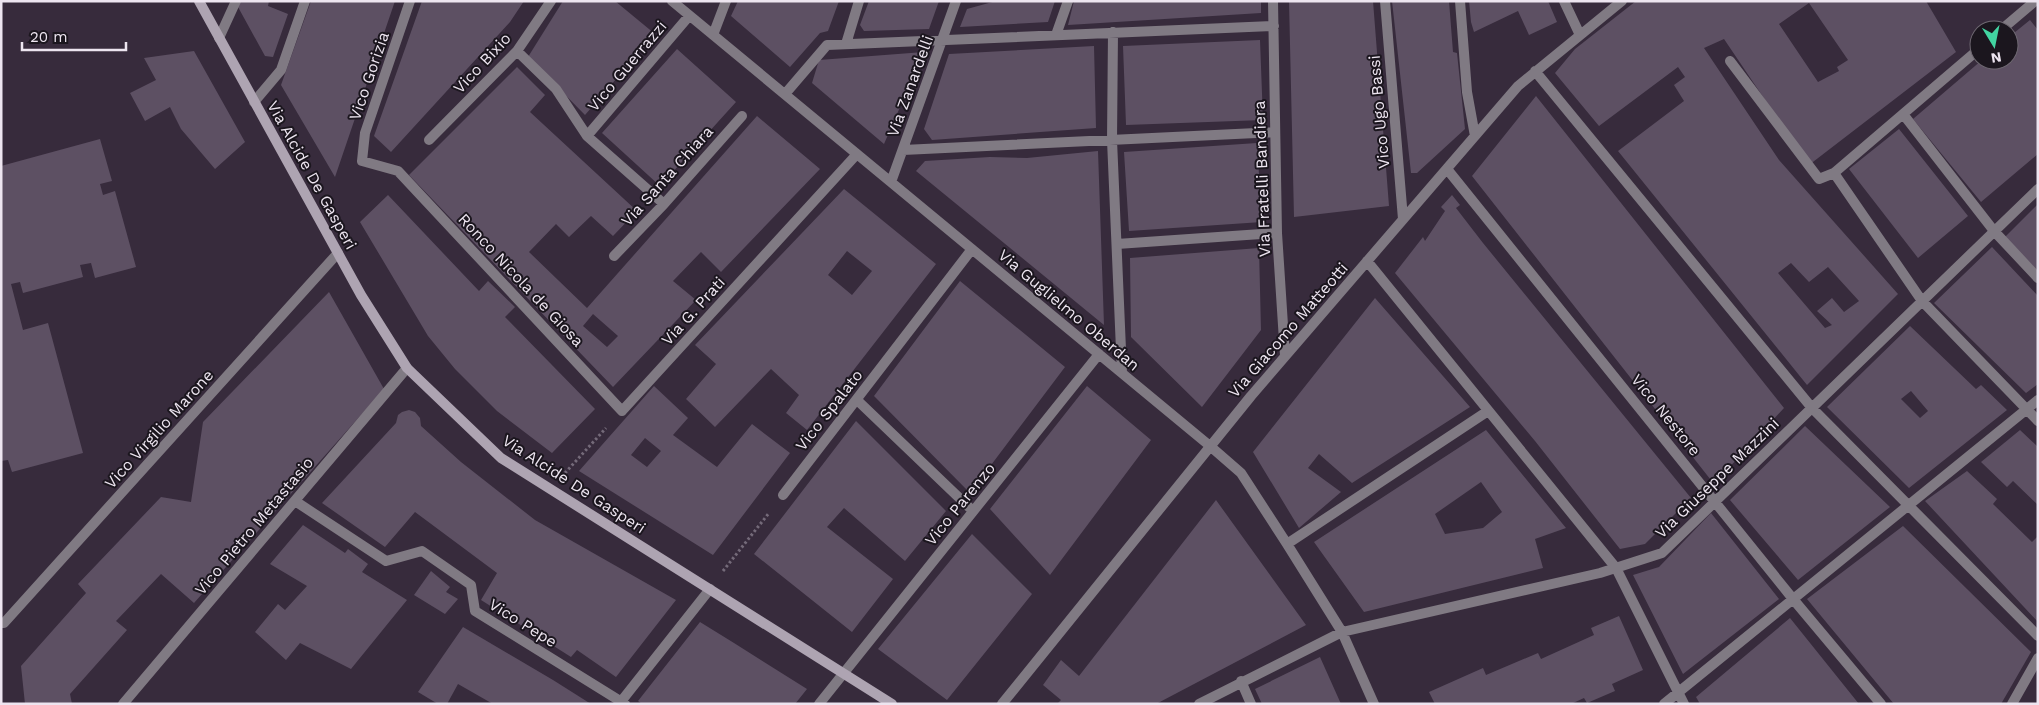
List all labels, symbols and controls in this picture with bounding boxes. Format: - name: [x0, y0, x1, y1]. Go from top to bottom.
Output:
- street label: Vico Guerrazzi: [584, 17, 670, 115]
- scale bar: [22, 20, 126, 52]
- north arrow: [1969, 20, 2019, 70]
- text: 20 m: [30, 28, 68, 46]
- street label: Vico Gorizia: [345, 29, 393, 123]
- street label: Vico Bixio: [449, 29, 515, 97]
- street label: Via Zanardelli: [883, 33, 937, 139]
- text: N: [1990, 49, 2003, 67]
- street label: Vico Ugo Bassi: [1365, 54, 1393, 170]
- street label: Via Alcide De Gasperi: [263, 97, 361, 253]
- street label: Via Fratelli Bandiera: [1250, 100, 1274, 258]
- street label: Via Santa Chiara: [617, 122, 717, 230]
- street label: Ronco Nicola de Giosa: [454, 209, 588, 351]
- street label: Via Guglielmo Oberdan: [994, 245, 1144, 375]
- street label: Via Giacomo Matteotti: [1224, 259, 1352, 401]
- street label: Via G. Prati: [657, 273, 729, 349]
- street label: Vico Virgilio Marone: [101, 366, 217, 492]
- street label: Vico Spalato: [791, 366, 867, 454]
- street label: Vico Nestore: [1627, 370, 1705, 460]
- street label: Via Giuseppe Mazzini: [1651, 414, 1783, 542]
- street label: Via Alcide De Gasperi: [499, 431, 649, 537]
- street label: Vico Pietro Metastasio: [191, 453, 317, 599]
- street label: Vico Parenzo: [921, 459, 999, 549]
- street label: Vico Pepe: [485, 595, 561, 651]

